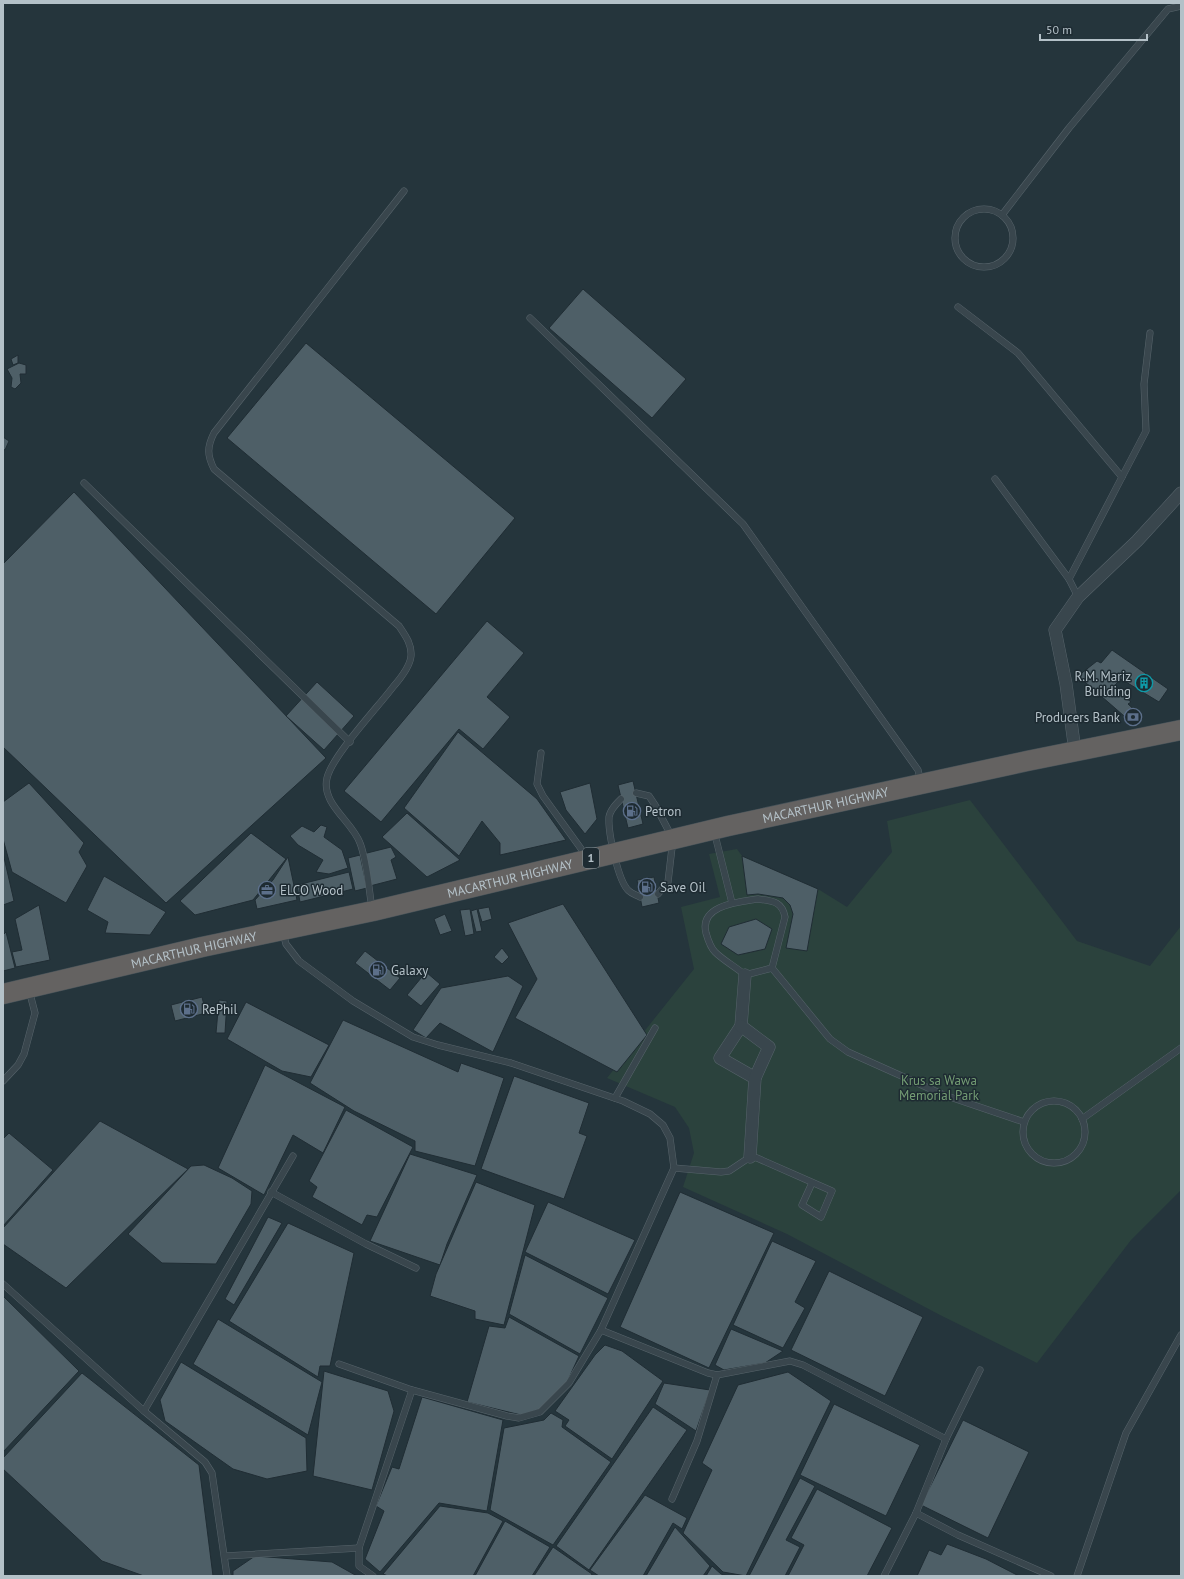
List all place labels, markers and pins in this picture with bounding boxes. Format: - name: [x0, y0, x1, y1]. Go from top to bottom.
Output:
- place label: R.M. Mariz Building: [1075, 668, 1131, 700]
- building icon: R.M. Mariz Building: [1134, 673, 1154, 693]
- bank icon: Producers Bank: [1123, 707, 1143, 727]
- place label: Producers Bank: [1035, 709, 1121, 726]
- fuel station icon: Petron: [622, 801, 642, 821]
- place label: Petron: [645, 803, 681, 820]
- fuel station icon: Save Oil: [637, 877, 657, 897]
- place label: Save Oil: [660, 879, 706, 896]
- office icon: ELCO Wood: [257, 880, 277, 900]
- place label: ELCO Wood: [280, 882, 343, 899]
- fuel station icon: Galaxy: [368, 960, 388, 980]
- place label: Galaxy: [391, 962, 428, 979]
- fuel station icon: RePhil: [179, 999, 199, 1019]
- place label: RePhil: [202, 1001, 238, 1018]

